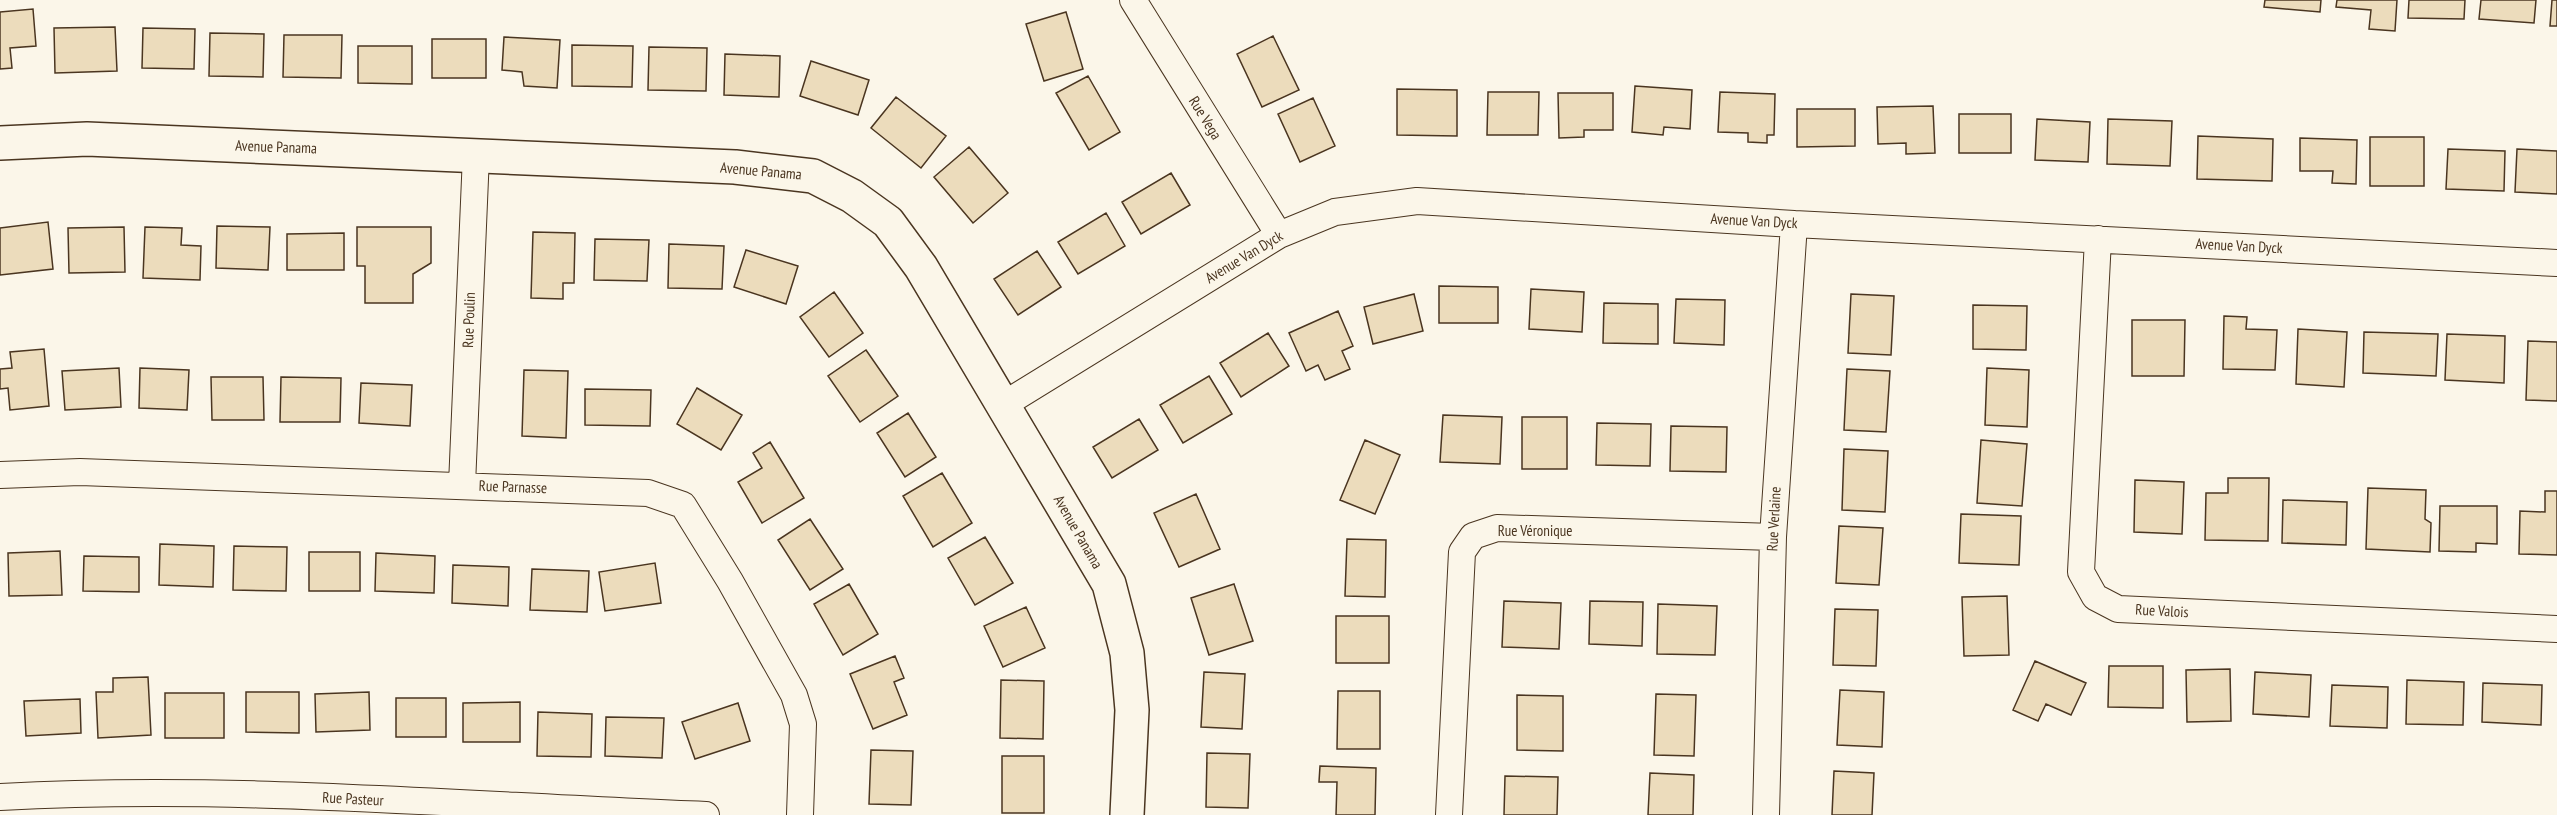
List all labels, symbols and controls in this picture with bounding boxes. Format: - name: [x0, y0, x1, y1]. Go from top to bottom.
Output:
- street label: Rue Vega: [1185, 93, 1226, 143]
- street label: Avenue Panama: [235, 136, 317, 157]
- street label: Avenue Panama: [719, 157, 803, 184]
- street label: Avenue Van Dyck: [1710, 209, 1798, 232]
- street label: Avenue Van Dyck: [1201, 226, 1286, 287]
- street label: Avenue Van Dyck: [2195, 234, 2283, 257]
- street label: Rue Poulin: [458, 292, 479, 348]
- street label: Rue Parnasse: [478, 476, 548, 497]
- street label: Rue Verlaine: [1762, 486, 1785, 552]
- street label: Avenue Panama: [1050, 492, 1107, 572]
- street label: Rue Véronique: [1498, 521, 1572, 540]
- street label: Rue Valois: [2135, 600, 2189, 621]
- street label: Rue Pasteur: [322, 787, 385, 810]

